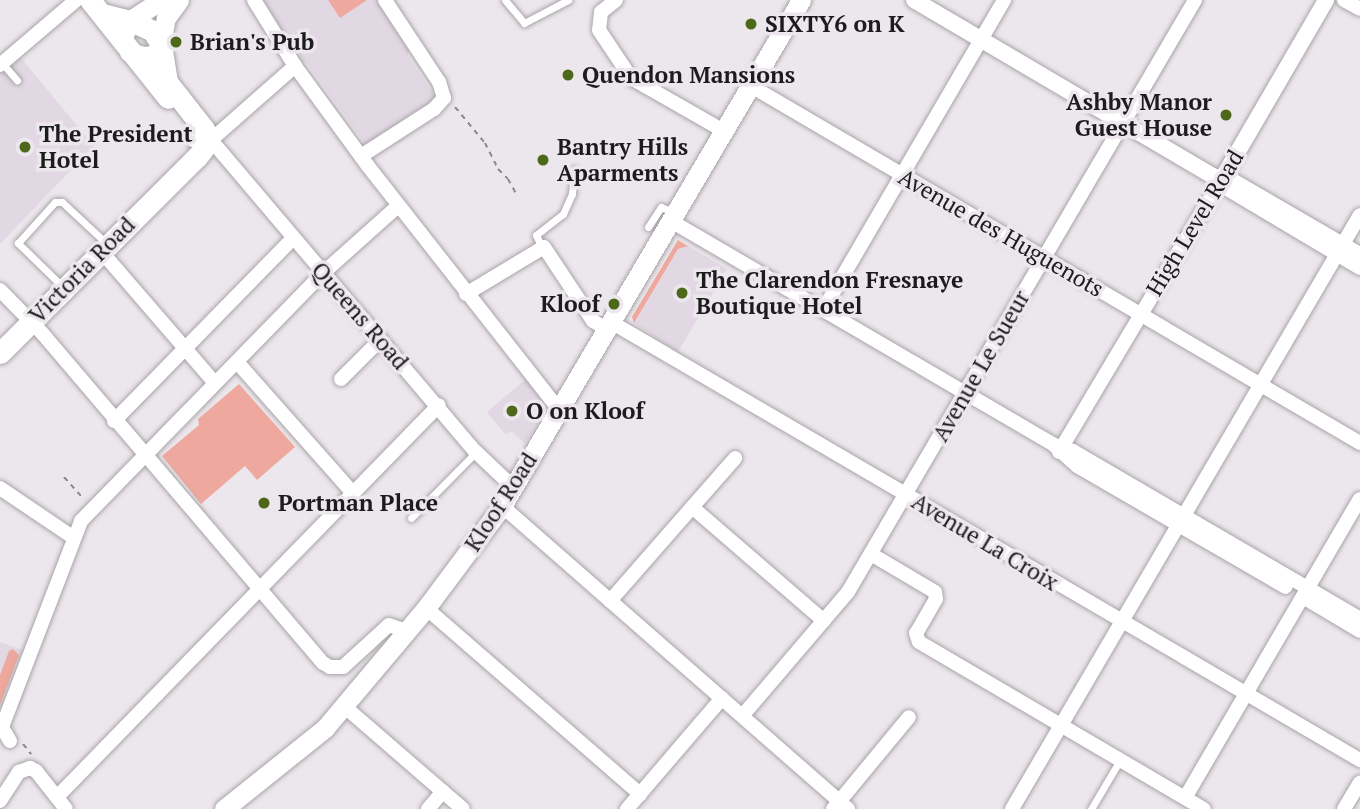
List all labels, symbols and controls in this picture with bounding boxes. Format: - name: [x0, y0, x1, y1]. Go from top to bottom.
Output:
- place label: SIXTY6 on K: [765, 10, 904, 38]
- marker: SIXTY6 on K: [743, 16, 759, 32]
- place label: Brian's Pub: [190, 28, 314, 56]
- marker: Brian's Pub: [168, 34, 184, 50]
- place label: Quendon Mansions: [582, 61, 795, 89]
- marker: Quendon Mansions: [560, 67, 576, 83]
- place label: Ashby Manor Guest House: [1066, 88, 1212, 142]
- marker: Ashby Manor Guest House: [1218, 107, 1234, 123]
- place label: The President Hotel: [39, 120, 193, 174]
- place label: Bantry Hills Aparments: [557, 133, 688, 187]
- marker: The President Hotel: [17, 139, 33, 155]
- street label: High Level Road: [1141, 145, 1249, 301]
- marker: Bantry Hills Aparments: [535, 152, 551, 168]
- street label: Avenue des Huguenots: [894, 163, 1108, 303]
- street label: Victoria Road: [23, 211, 141, 329]
- street label: Queens Road: [306, 256, 414, 376]
- place label: The Clarendon Fresnaye Boutique Hotel: [696, 266, 963, 320]
- marker: The Clarendon Fresnaye Boutique Hotel: [674, 285, 690, 301]
- street label: Avenue Le Sueur: [927, 286, 1035, 446]
- place label: Kloof: [540, 290, 600, 318]
- marker: Kloof: [606, 296, 622, 312]
- place label: O on Kloof: [526, 397, 644, 425]
- marker: O on Kloof: [504, 403, 520, 419]
- street label: Kloof Road: [459, 448, 543, 556]
- street label: Avenue La Croix: [907, 487, 1063, 597]
- place label: Portman Place: [278, 489, 438, 517]
- marker: Portman Place: [256, 495, 272, 511]

